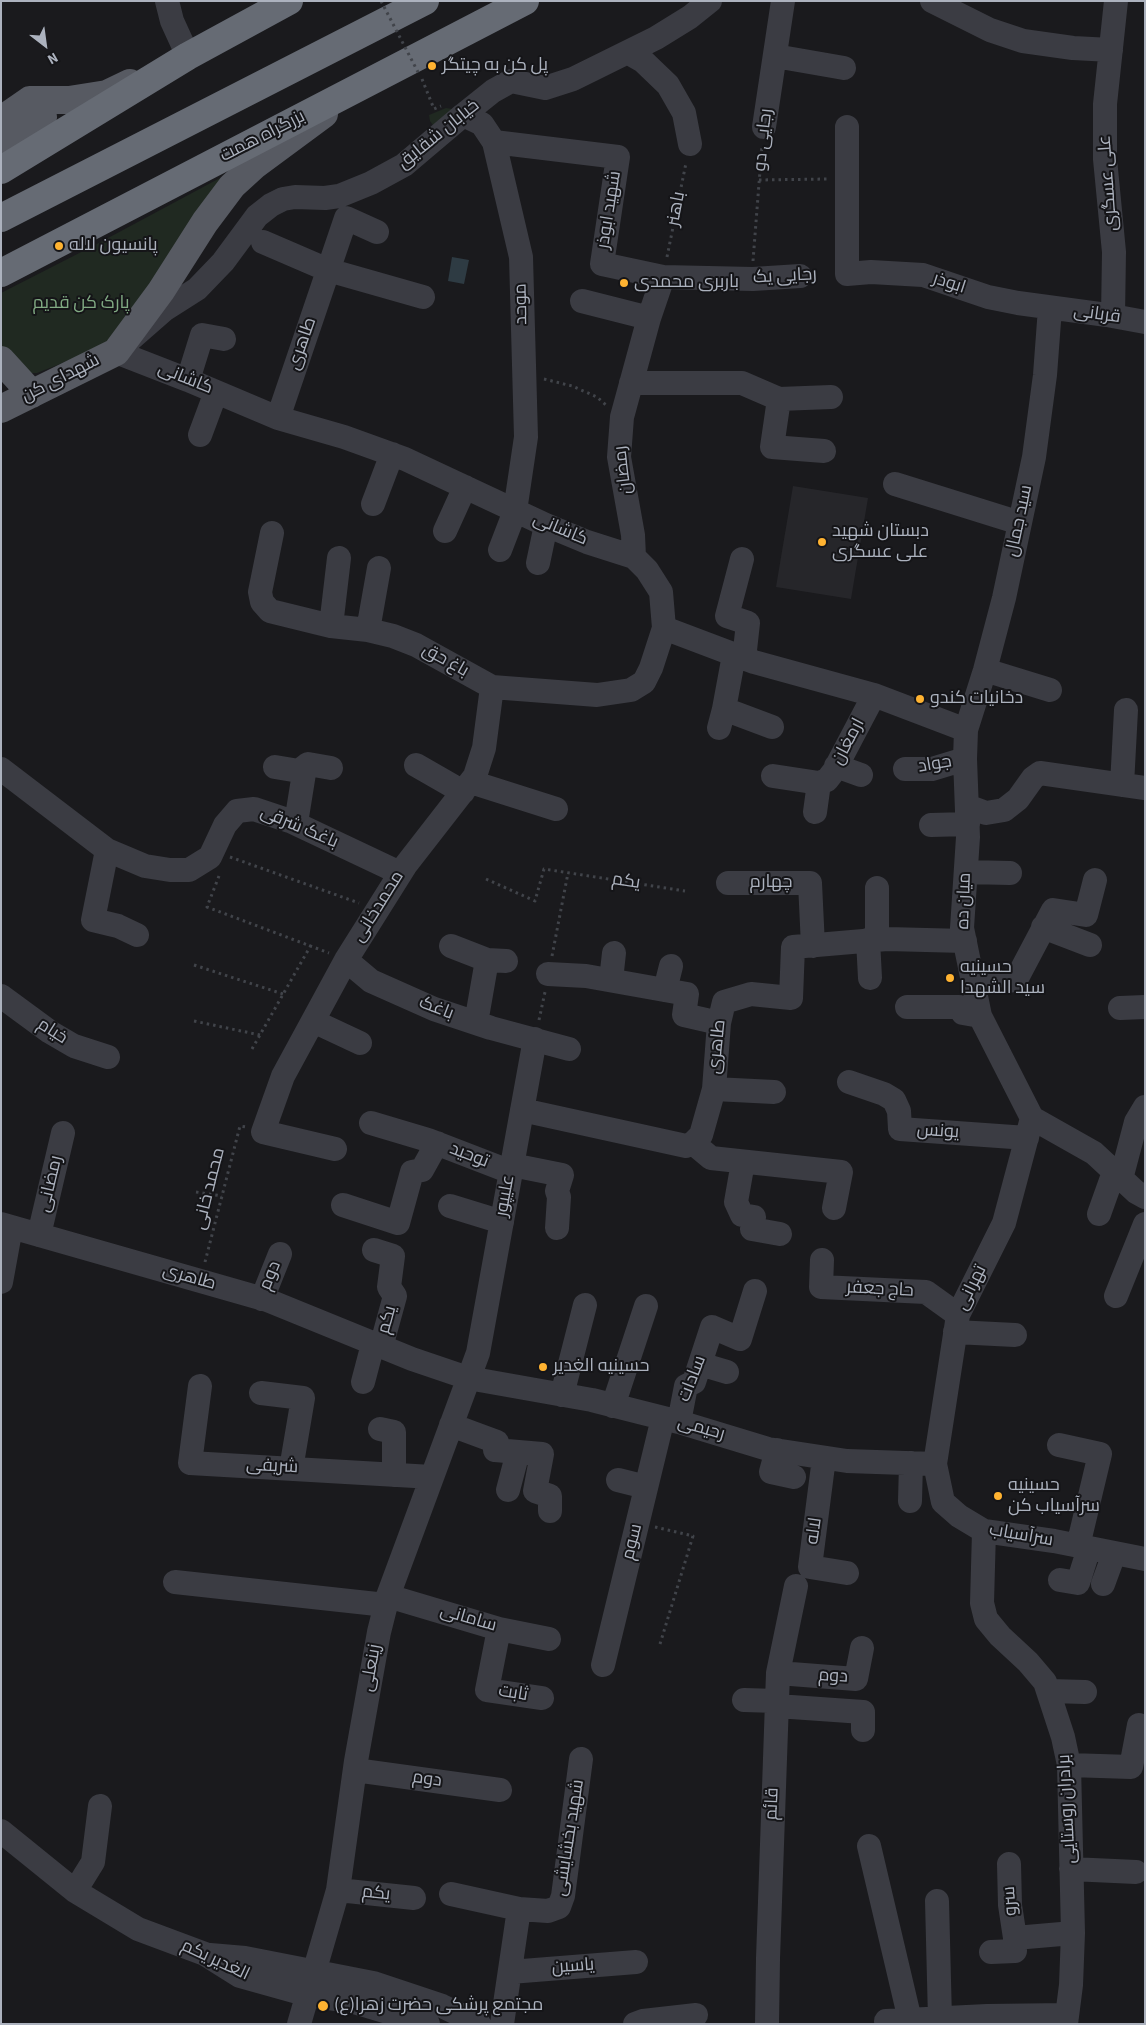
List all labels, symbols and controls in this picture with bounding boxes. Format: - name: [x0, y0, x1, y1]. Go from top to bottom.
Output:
- north arrow: [20, 20, 70, 70]
- text: N: [43, 47, 62, 69]
- place label: پل کن به چیتگر: [442, 55, 548, 77]
- marker: پل کن به چیتگر: [426, 60, 438, 72]
- street label: خیابان شقایق: [394, 95, 484, 175]
- street label: بزرگراه همت: [217, 106, 309, 168]
- street label: رجایی دو: [750, 108, 778, 172]
- street label: علی عسگری: [1095, 134, 1123, 232]
- street label: شهید ابوذر: [593, 169, 627, 251]
- street label: باهنر: [663, 190, 691, 228]
- place label: پانسیون لاله: [69, 235, 158, 257]
- marker: پانسیون لاله: [53, 240, 65, 252]
- street label: رجایی یک: [753, 265, 817, 289]
- street label: ابوذر: [930, 269, 968, 299]
- place label: باربری محمدی: [634, 272, 739, 294]
- marker: باربری محمدی: [618, 277, 630, 289]
- street label: موحد: [511, 283, 533, 325]
- park label: پارک کن قدیم: [32, 293, 130, 315]
- street label: قربانی: [1072, 301, 1122, 329]
- street label: طاهری: [284, 315, 322, 373]
- street label: شهدای کن: [18, 350, 104, 408]
- street label: کاشانی: [154, 358, 216, 400]
- street label: رمضان: [610, 444, 638, 496]
- street label: سید جمال: [1002, 483, 1038, 559]
- street label: کاشانی: [529, 509, 591, 551]
- place label: دبستان شهید علی عسگری: [832, 521, 929, 564]
- marker: دبستان شهید علی عسگری: [816, 536, 828, 548]
- street label: باغ حق: [418, 639, 472, 683]
- place label: دخانیات کندو: [930, 688, 1023, 710]
- marker: دخانیات کندو: [914, 693, 926, 705]
- street label: ارمغان: [828, 715, 870, 769]
- street label: جواد: [916, 751, 954, 779]
- street label: باغک شرقی: [257, 802, 341, 854]
- street label: محمدخانی: [349, 867, 409, 947]
- street label: یکم: [610, 869, 642, 895]
- street label: چهارم: [749, 872, 793, 894]
- street label: میان ده: [953, 872, 977, 930]
- place label: حسینیه سید الشهدا: [960, 957, 1045, 1000]
- marker: حسینیه سید الشهدا: [944, 972, 956, 984]
- street label: باغک: [416, 993, 456, 1025]
- street label: خیام: [33, 1014, 71, 1050]
- street label: طاهری: [704, 1019, 732, 1075]
- street label: یونس: [916, 1120, 960, 1144]
- street label: توحید: [446, 1139, 492, 1173]
- street label: محمد خانی: [189, 1146, 231, 1232]
- street label: رمضانی: [34, 1153, 68, 1215]
- street label: علیپور: [492, 1173, 520, 1219]
- street label: دوم: [255, 1258, 287, 1294]
- street label: طاهری: [160, 1260, 218, 1296]
- street label: تهرانی: [952, 1262, 992, 1314]
- street label: حاج جعفر: [846, 1277, 914, 1303]
- street label: یکم: [374, 1303, 402, 1337]
- street label: سادات: [674, 1353, 712, 1405]
- place label: حسینیه الغدیر: [553, 1356, 649, 1378]
- marker: حسینیه الغدیر: [537, 1361, 549, 1373]
- street label: رحیمی: [675, 1412, 727, 1446]
- street label: شریفی: [245, 1455, 299, 1479]
- place label: حسینیه سرآسیاب کن: [1008, 1475, 1100, 1518]
- marker: حسینیه سرآسیاب کن: [992, 1490, 1004, 1502]
- street label: لاله: [802, 1516, 828, 1546]
- street label: سرآسیاب: [987, 1520, 1055, 1552]
- street label: سوم: [618, 1522, 648, 1562]
- street label: سامانی: [437, 1601, 499, 1637]
- street label: زینعلی: [357, 1643, 387, 1693]
- street label: دوم: [817, 1665, 849, 1689]
- street label: ثابت: [497, 1681, 529, 1707]
- street label: برادران روستایی: [1054, 1754, 1082, 1864]
- street label: دوم: [411, 1767, 443, 1793]
- street label: شهید بخشایشی: [550, 1778, 590, 1898]
- street label: قائم: [762, 1787, 784, 1821]
- street label: یکم: [361, 1882, 391, 1906]
- street label: سرو: [999, 1885, 1023, 1917]
- street label: الغدیر یکم: [177, 1936, 253, 1986]
- street label: یاسین: [551, 1955, 595, 1979]
- place label: مجتمع پرشکی حضرت زهرا(ع): [334, 1995, 543, 2017]
- marker: مجتمع پرشکی حضرت زهرا(ع): [316, 1999, 330, 2013]

